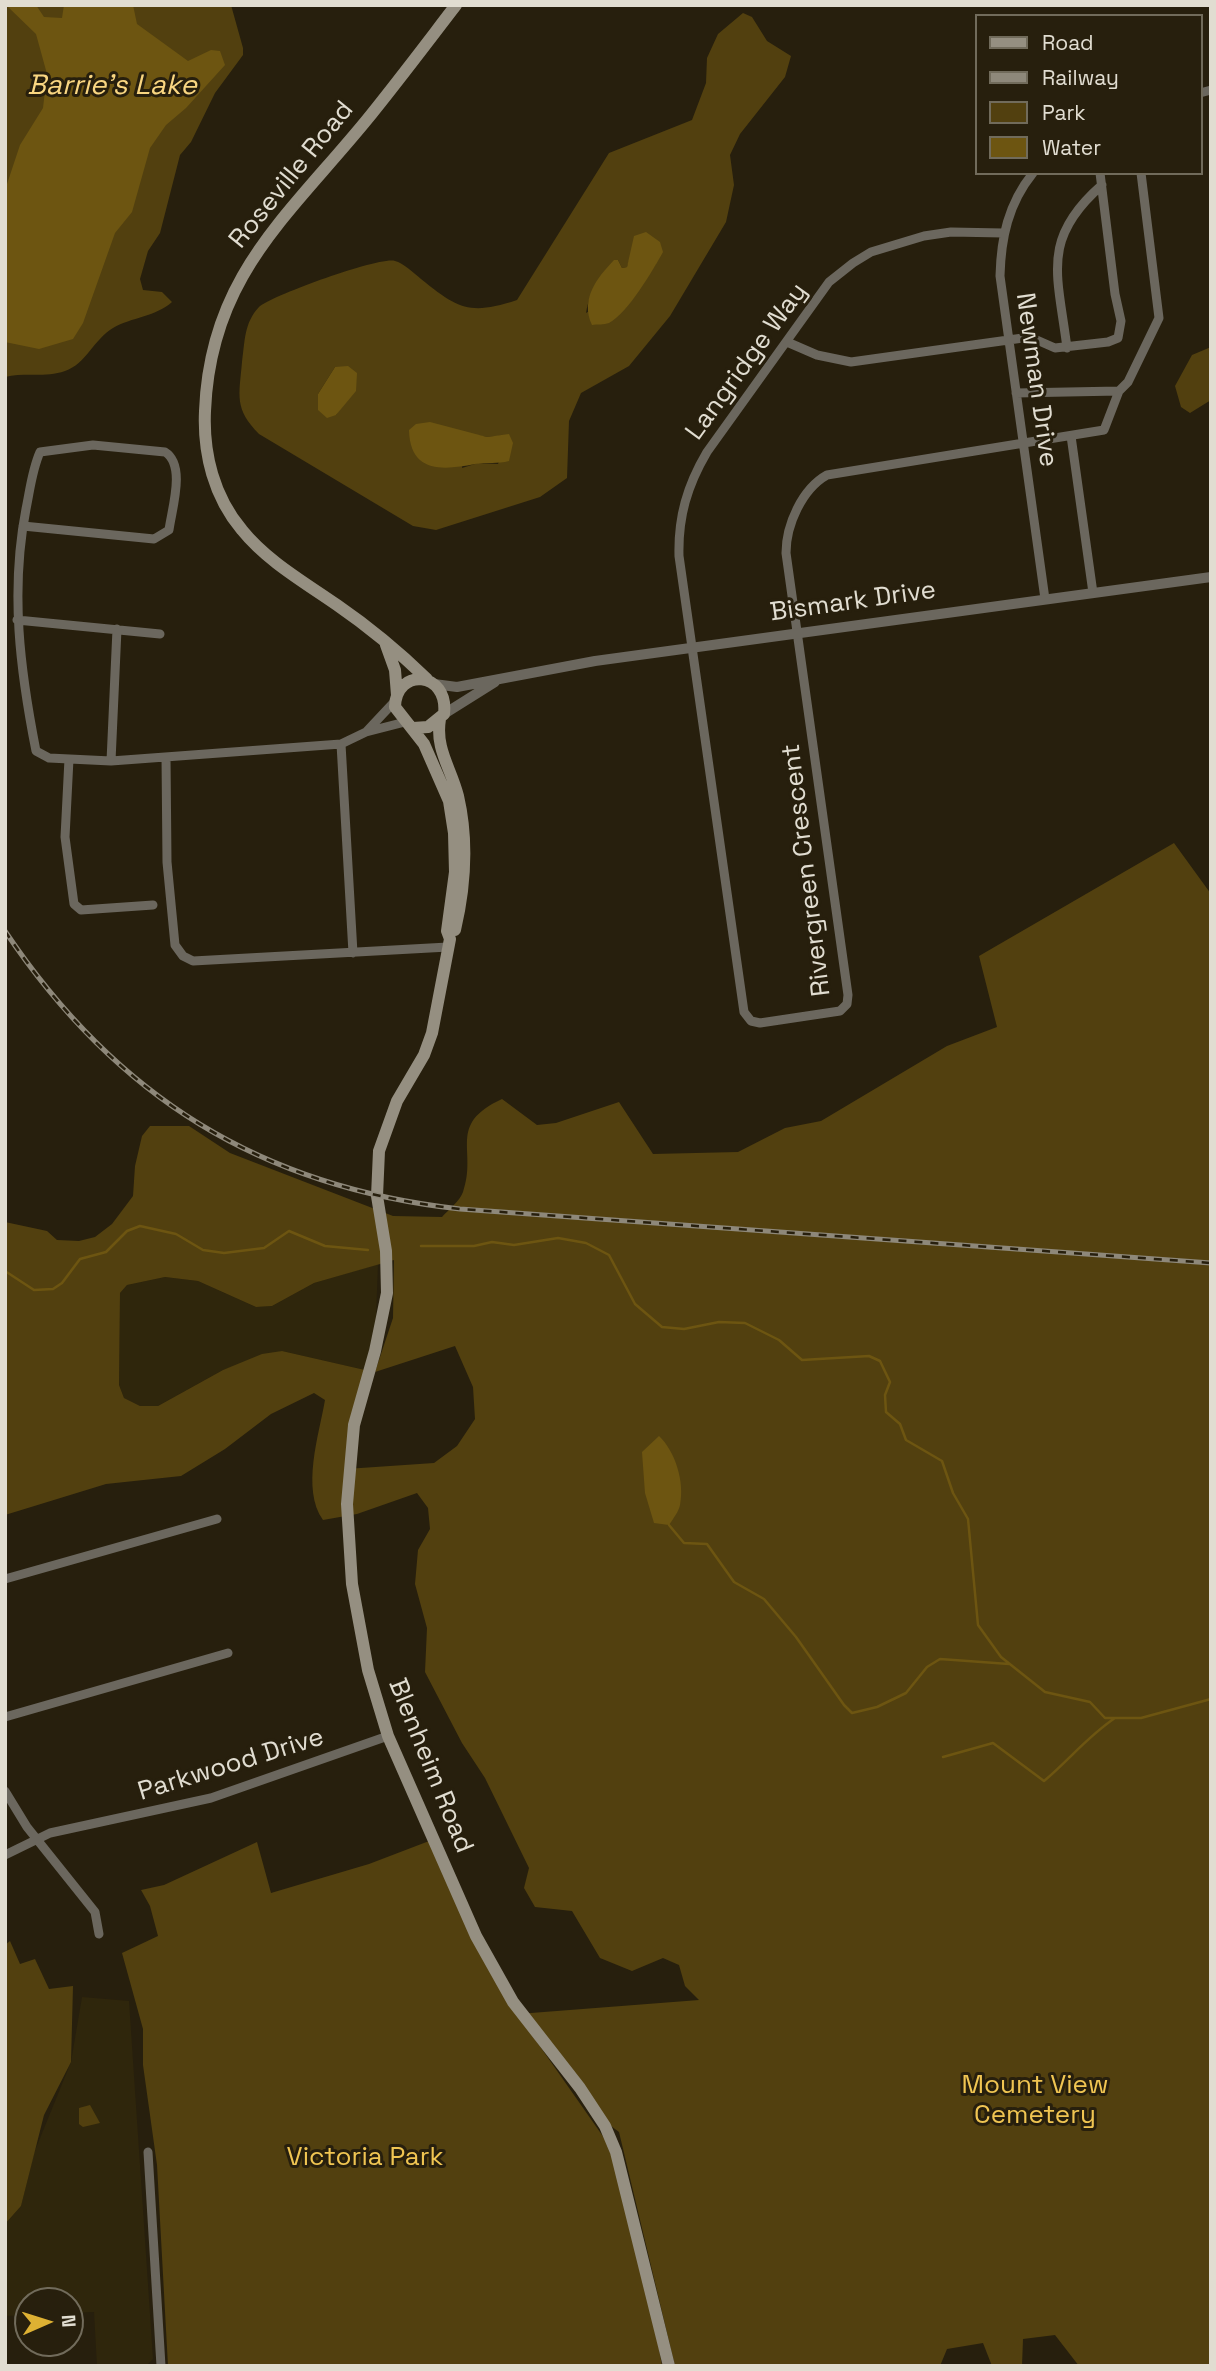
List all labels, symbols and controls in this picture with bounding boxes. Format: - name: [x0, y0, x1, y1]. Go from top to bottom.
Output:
- legend: [974, 14, 1202, 175]
- text: Road: [1042, 29, 1094, 56]
- text: Railway: [1042, 64, 1119, 91]
- water label: Barrie's Lake: [27, 69, 197, 103]
- street label: Roseville Road: [223, 95, 361, 255]
- text: Park: [1042, 99, 1086, 126]
- text: Water: [1042, 134, 1101, 161]
- street label: Langridge Way: [680, 277, 814, 447]
- street label: Newman Drive: [1008, 291, 1064, 469]
- street label: Bismark Drive: [768, 575, 938, 629]
- street label: Rivergreen Crescent: [776, 742, 838, 998]
- street label: Blenheim Road: [381, 1674, 479, 1858]
- street label: Parkwood Drive: [134, 1722, 328, 1808]
- park label: Mount View Cemetery: [961, 2070, 1109, 2132]
- park label: Victoria Park: [287, 2142, 443, 2174]
- north arrow: [14, 2287, 84, 2357]
- text: N: [56, 2314, 81, 2328]

